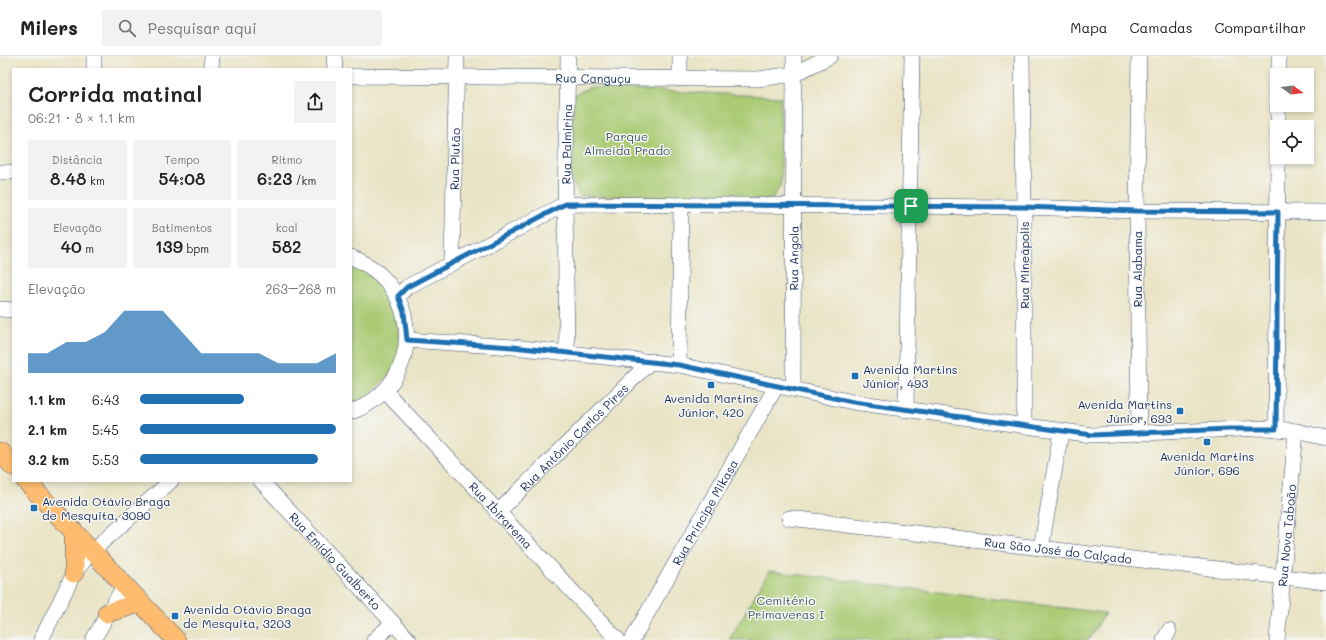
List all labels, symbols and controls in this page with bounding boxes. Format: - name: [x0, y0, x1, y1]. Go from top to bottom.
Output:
- search box: [102, 10, 382, 46]
- text: Milers: [20, 15, 78, 40]
- icon: search: [116, 17, 138, 39]
- text: Pesquisar aqui: [148, 18, 257, 38]
- text: Mapa: [1070, 18, 1108, 37]
- text: Camadas: [1130, 18, 1193, 37]
- text: Compartilhar: [1215, 18, 1306, 37]
- north arrow: [1270, 68, 1314, 112]
- map controls: [1270, 68, 1314, 164]
- street label: Rua Canguçu: [555, 70, 631, 86]
- text: Corrida matinal: [28, 79, 202, 108]
- button: share: [294, 81, 336, 123]
- street label: Rua Palmirina: [557, 104, 575, 184]
- text: 06:21 · 8 × 1.1 km: [28, 109, 135, 126]
- button: locate: [1270, 120, 1314, 164]
- street label: Rua Plutão: [446, 128, 463, 190]
- park label: Parque Almeida Prado: [584, 128, 670, 158]
- text: Distância: [52, 152, 103, 167]
- text: Tempo: [164, 152, 200, 167]
- text: Ritmo: [271, 152, 302, 167]
- text: 8.48: [50, 167, 87, 189]
- text: 54:08: [158, 167, 206, 189]
- text: 6:23: [257, 167, 292, 189]
- text: km: [87, 173, 105, 188]
- text: /km: [292, 173, 316, 188]
- pin: [894, 189, 928, 223]
- icon: arrive: [900, 195, 922, 217]
- text: Elevação: [53, 220, 102, 235]
- text: Batimentos: [152, 220, 212, 235]
- text: kcal: [276, 220, 298, 235]
- street label: Rua Mineápolis: [1016, 221, 1032, 309]
- street label: Rua Angola: [785, 225, 801, 291]
- street label: Rua Alabama: [1129, 231, 1145, 307]
- text: 40: [61, 235, 82, 257]
- text: 139: [155, 235, 183, 257]
- text: 582: [272, 235, 302, 257]
- text: m: [82, 241, 94, 256]
- text: bpm: [183, 241, 209, 256]
- text: Elevação: [28, 280, 85, 297]
- text: 263–268 m: [265, 280, 336, 297]
- place label: Avenida Martins Júnior, 493: [863, 361, 958, 391]
- marker: Avenida Martins Júnior, 493: [850, 371, 860, 381]
- street label: Rua Antônio Carlos Pires: [516, 380, 632, 494]
- marker: Avenida Martins Júnior, 420: [706, 380, 716, 390]
- place label: Avenida Martins Júnior, 420: [664, 390, 758, 420]
- text: 1.1 km: [28, 391, 66, 408]
- text: 6:43: [92, 391, 119, 408]
- place label: Avenida Martins Júnior, 693: [1077, 396, 1172, 426]
- marker: Avenida Martins Júnior, 693: [1175, 406, 1185, 416]
- text: 2.1 km: [28, 421, 67, 438]
- text: 5:45: [92, 421, 119, 438]
- marker: Avenida Martins Júnior, 696: [1202, 437, 1212, 447]
- place label: Avenida Martins Júnior, 696: [1160, 448, 1254, 478]
- text: 3.2 km: [28, 451, 69, 468]
- text: 5:53: [92, 451, 119, 468]
- street label: Rua Príncipe Mikasa: [668, 456, 741, 568]
- street label: Rua Ibirarema: [466, 478, 536, 552]
- street label: Rua Nova Taboão: [1274, 483, 1299, 587]
- place label: Avenida Otávio Braga de Mesquita, 3090: [42, 493, 171, 523]
- marker: Avenida Otávio Braga de Mesquita, 3090: [29, 503, 39, 513]
- street label: Rua Emídio Gualberto: [286, 509, 385, 613]
- street label: Rua São José do Calçado: [983, 533, 1133, 567]
- park label: Cemitério Primaveras I: [748, 592, 824, 622]
- place label: Avenida Otávio Braga de Mesquita, 3203: [183, 601, 312, 631]
- marker: Avenida Otávio Braga de Mesquita, 3203: [170, 611, 180, 621]

